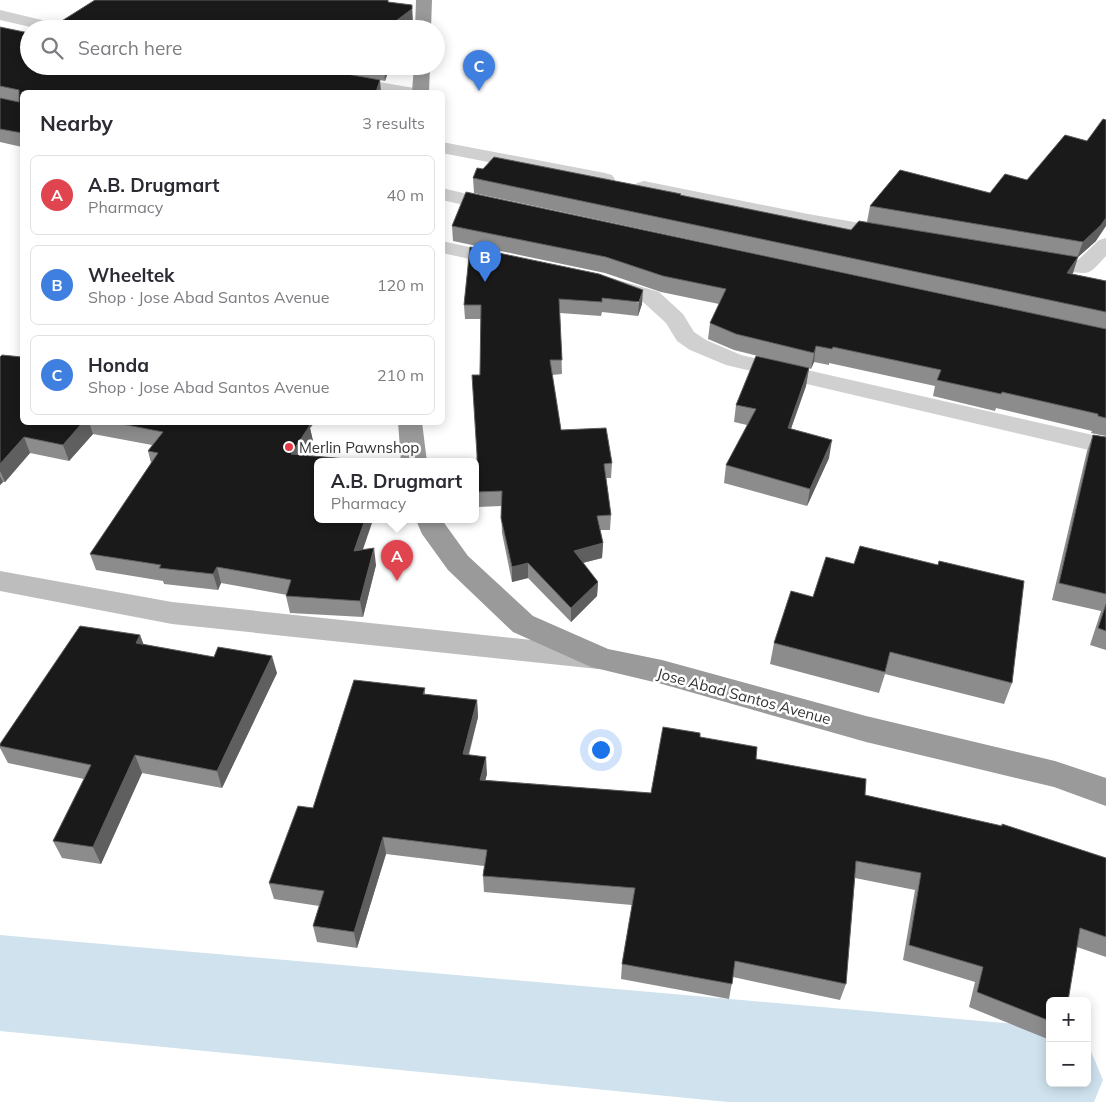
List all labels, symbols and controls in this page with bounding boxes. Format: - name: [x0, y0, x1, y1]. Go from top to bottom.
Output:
- search box: [20, 20, 445, 75]
- icon: search: [38, 34, 66, 62]
- text: Search here: [78, 36, 182, 60]
- pin: C: [463, 50, 495, 91]
- text: Nearby: [40, 110, 113, 136]
- text: 3 results: [362, 113, 425, 133]
- text: A.B. Drugmart: [88, 173, 219, 197]
- text: A: [51, 185, 63, 205]
- text: 40 m: [387, 185, 424, 205]
- text: Pharmacy: [88, 197, 163, 217]
- pin: B: [469, 241, 501, 282]
- text: Wheeltek: [88, 263, 175, 287]
- text: B: [51, 275, 63, 295]
- text: 120 m: [377, 275, 424, 295]
- text: Shop · Jose Abad Santos Avenue: [88, 287, 330, 307]
- text: Honda: [88, 353, 149, 377]
- text: C: [52, 365, 62, 385]
- text: 210 m: [377, 365, 424, 385]
- text: Shop · Jose Abad Santos Avenue: [88, 377, 330, 397]
- place label: Merlin Pawnshop: [299, 438, 419, 457]
- marker: Merlin Pawnshop: [283, 441, 295, 453]
- popup: [314, 458, 479, 523]
- text: A.B. Drugmart: [331, 469, 462, 493]
- text: Pharmacy: [331, 493, 406, 513]
- pin: A: [381, 540, 413, 581]
- street label: Jose Abad Santos Avenue: [655, 664, 833, 728]
- your location: [588, 737, 614, 763]
- map controls: [1046, 997, 1091, 1087]
- button: +: [1046, 997, 1091, 1042]
- button: −: [1046, 1042, 1091, 1087]

